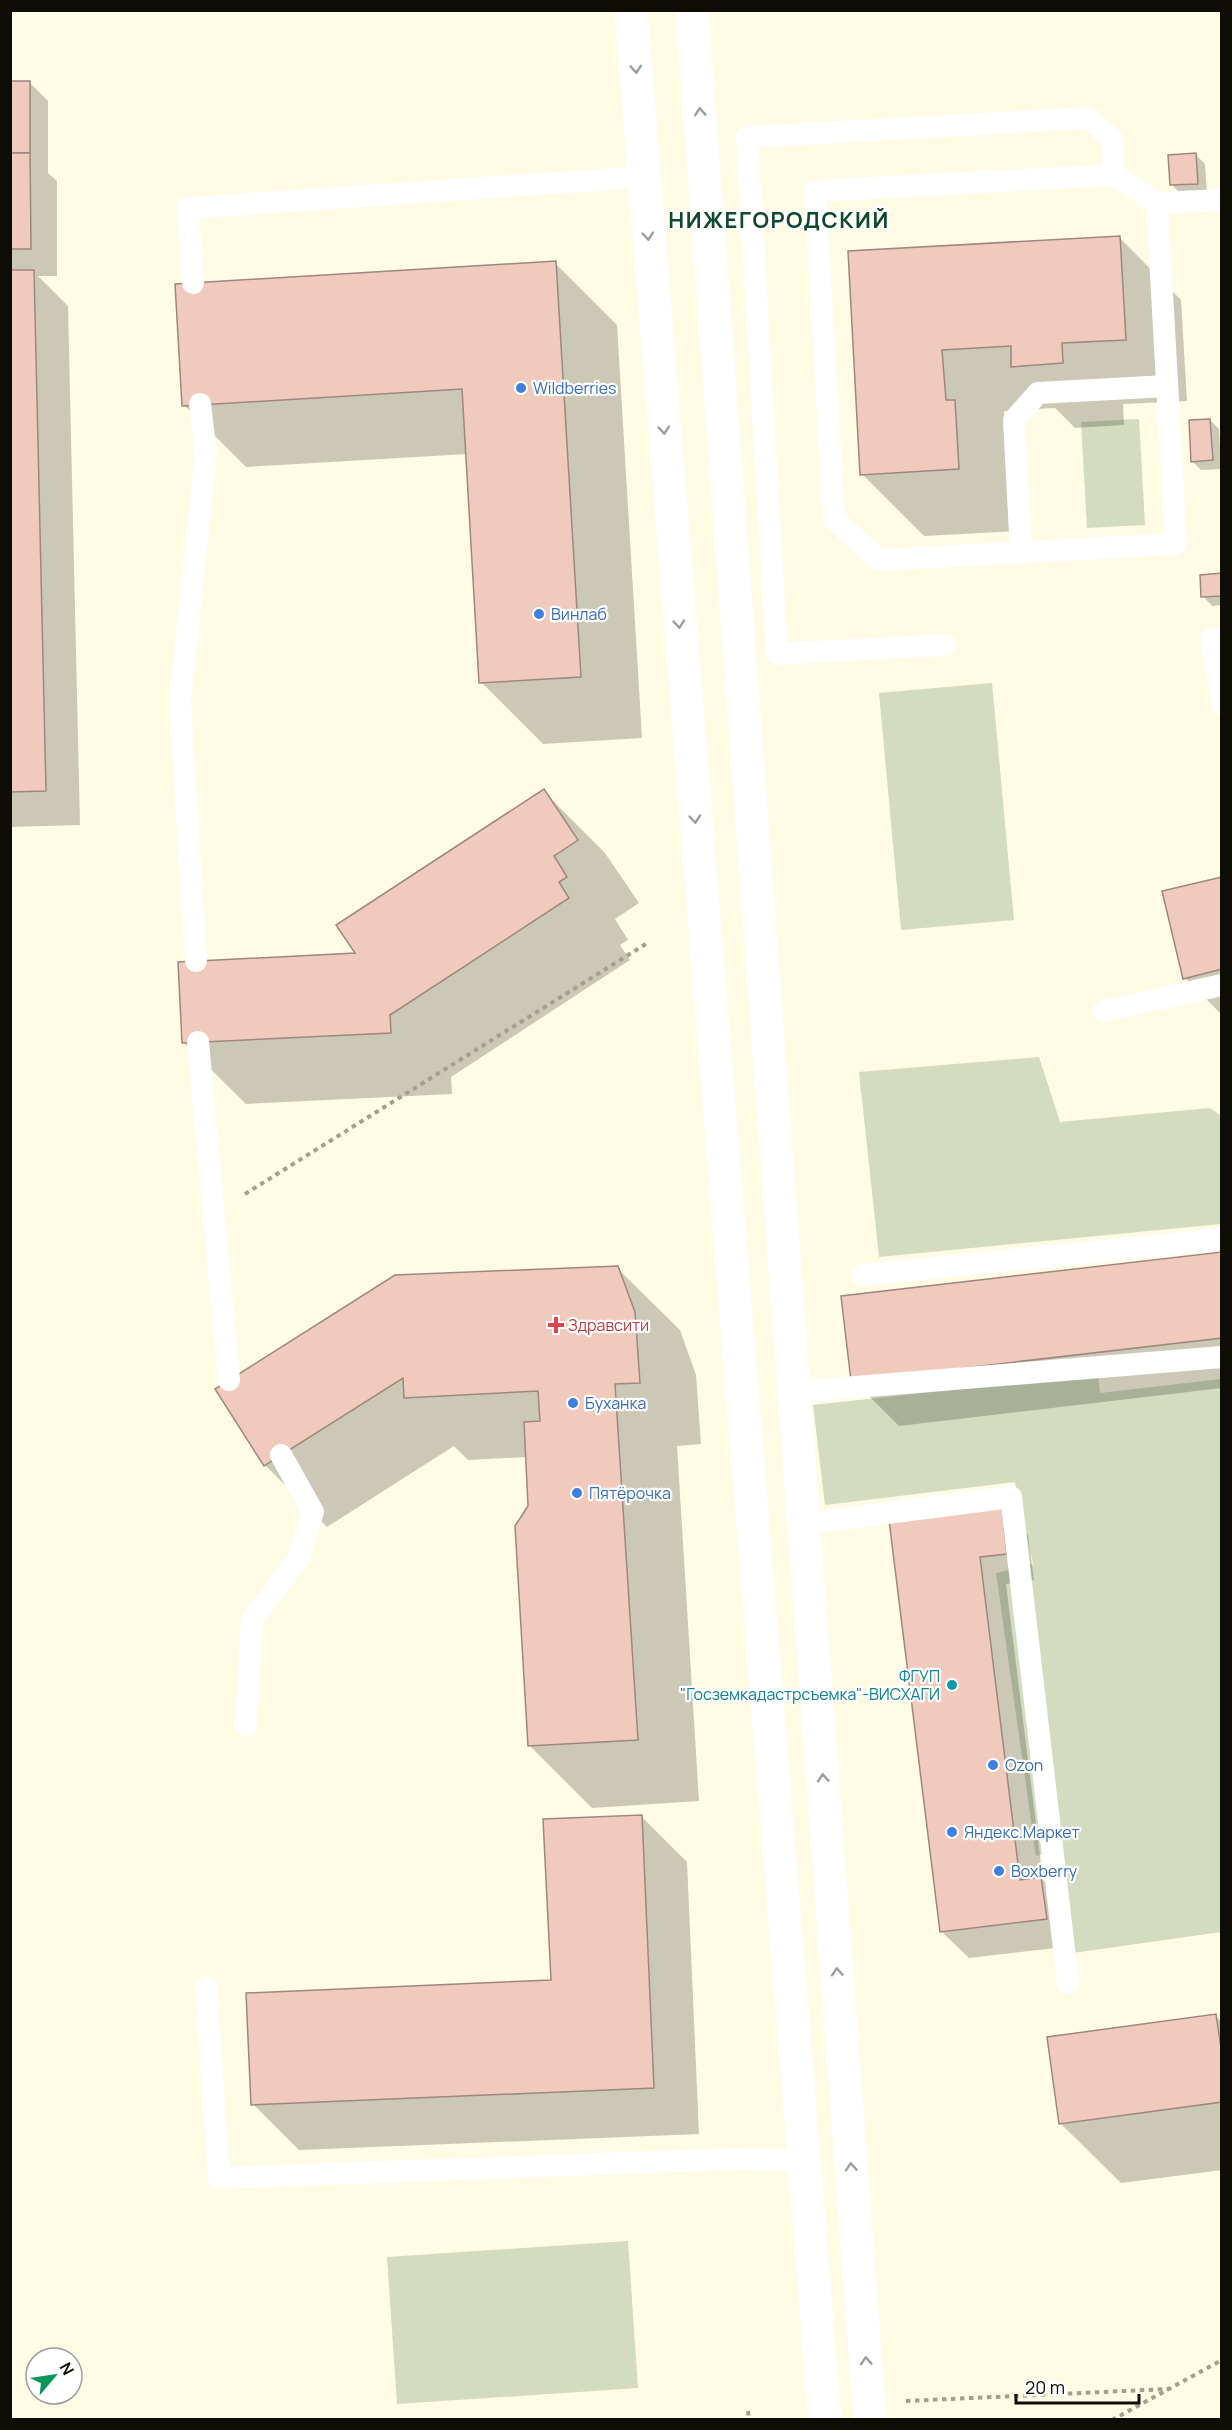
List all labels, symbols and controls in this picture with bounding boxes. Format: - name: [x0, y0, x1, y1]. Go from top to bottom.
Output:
- one-way arrow: [629, 64, 642, 73]
- one-way arrow: [694, 108, 707, 117]
- district label: НИЖЕГОРОДСКИЙ: [668, 205, 890, 235]
- one-way arrow: [641, 231, 654, 240]
- place label: Wildberries: [533, 377, 616, 399]
- marker: Wildberries: [514, 381, 528, 395]
- one-way arrow: [657, 425, 670, 435]
- place label: Винлаб: [551, 603, 607, 625]
- marker: Винлаб: [532, 607, 546, 621]
- one-way arrow: [673, 620, 686, 629]
- one-way arrow: [688, 814, 701, 823]
- place label: Здравсити: [568, 1314, 649, 1336]
- marker: Здравсити: [549, 1318, 563, 1332]
- place label: Буханка: [585, 1392, 646, 1414]
- marker: Буханка: [566, 1396, 580, 1410]
- place label: Пятёрочка: [589, 1482, 671, 1504]
- marker: Пятёрочка: [570, 1486, 584, 1500]
- place label: ФГУП "Госземкадастрсъемка"-ВИСХАГИ: [680, 1665, 940, 1705]
- marker: ФГУП "Госземкадастрсъемка"-ВИСХАГИ: [945, 1678, 959, 1692]
- place label: Ozon: [1005, 1754, 1043, 1776]
- marker: Ozon: [986, 1758, 1000, 1772]
- one-way arrow: [817, 1773, 830, 1782]
- place label: Яндекс.Маркет: [964, 1821, 1080, 1843]
- marker: Яндекс.Маркет: [945, 1825, 959, 1839]
- place label: Boxberry: [1011, 1860, 1078, 1882]
- marker: Boxberry: [992, 1864, 1006, 1878]
- one-way arrow: [831, 1968, 844, 1977]
- one-way arrow: [845, 2162, 858, 2171]
- north arrow: [24, 2346, 84, 2406]
- one-way arrow: [860, 2357, 873, 2366]
- text: N: [55, 2358, 80, 2379]
- scale bar: [1016, 2367, 1139, 2405]
- text: 20 m: [1025, 2375, 1065, 2399]

